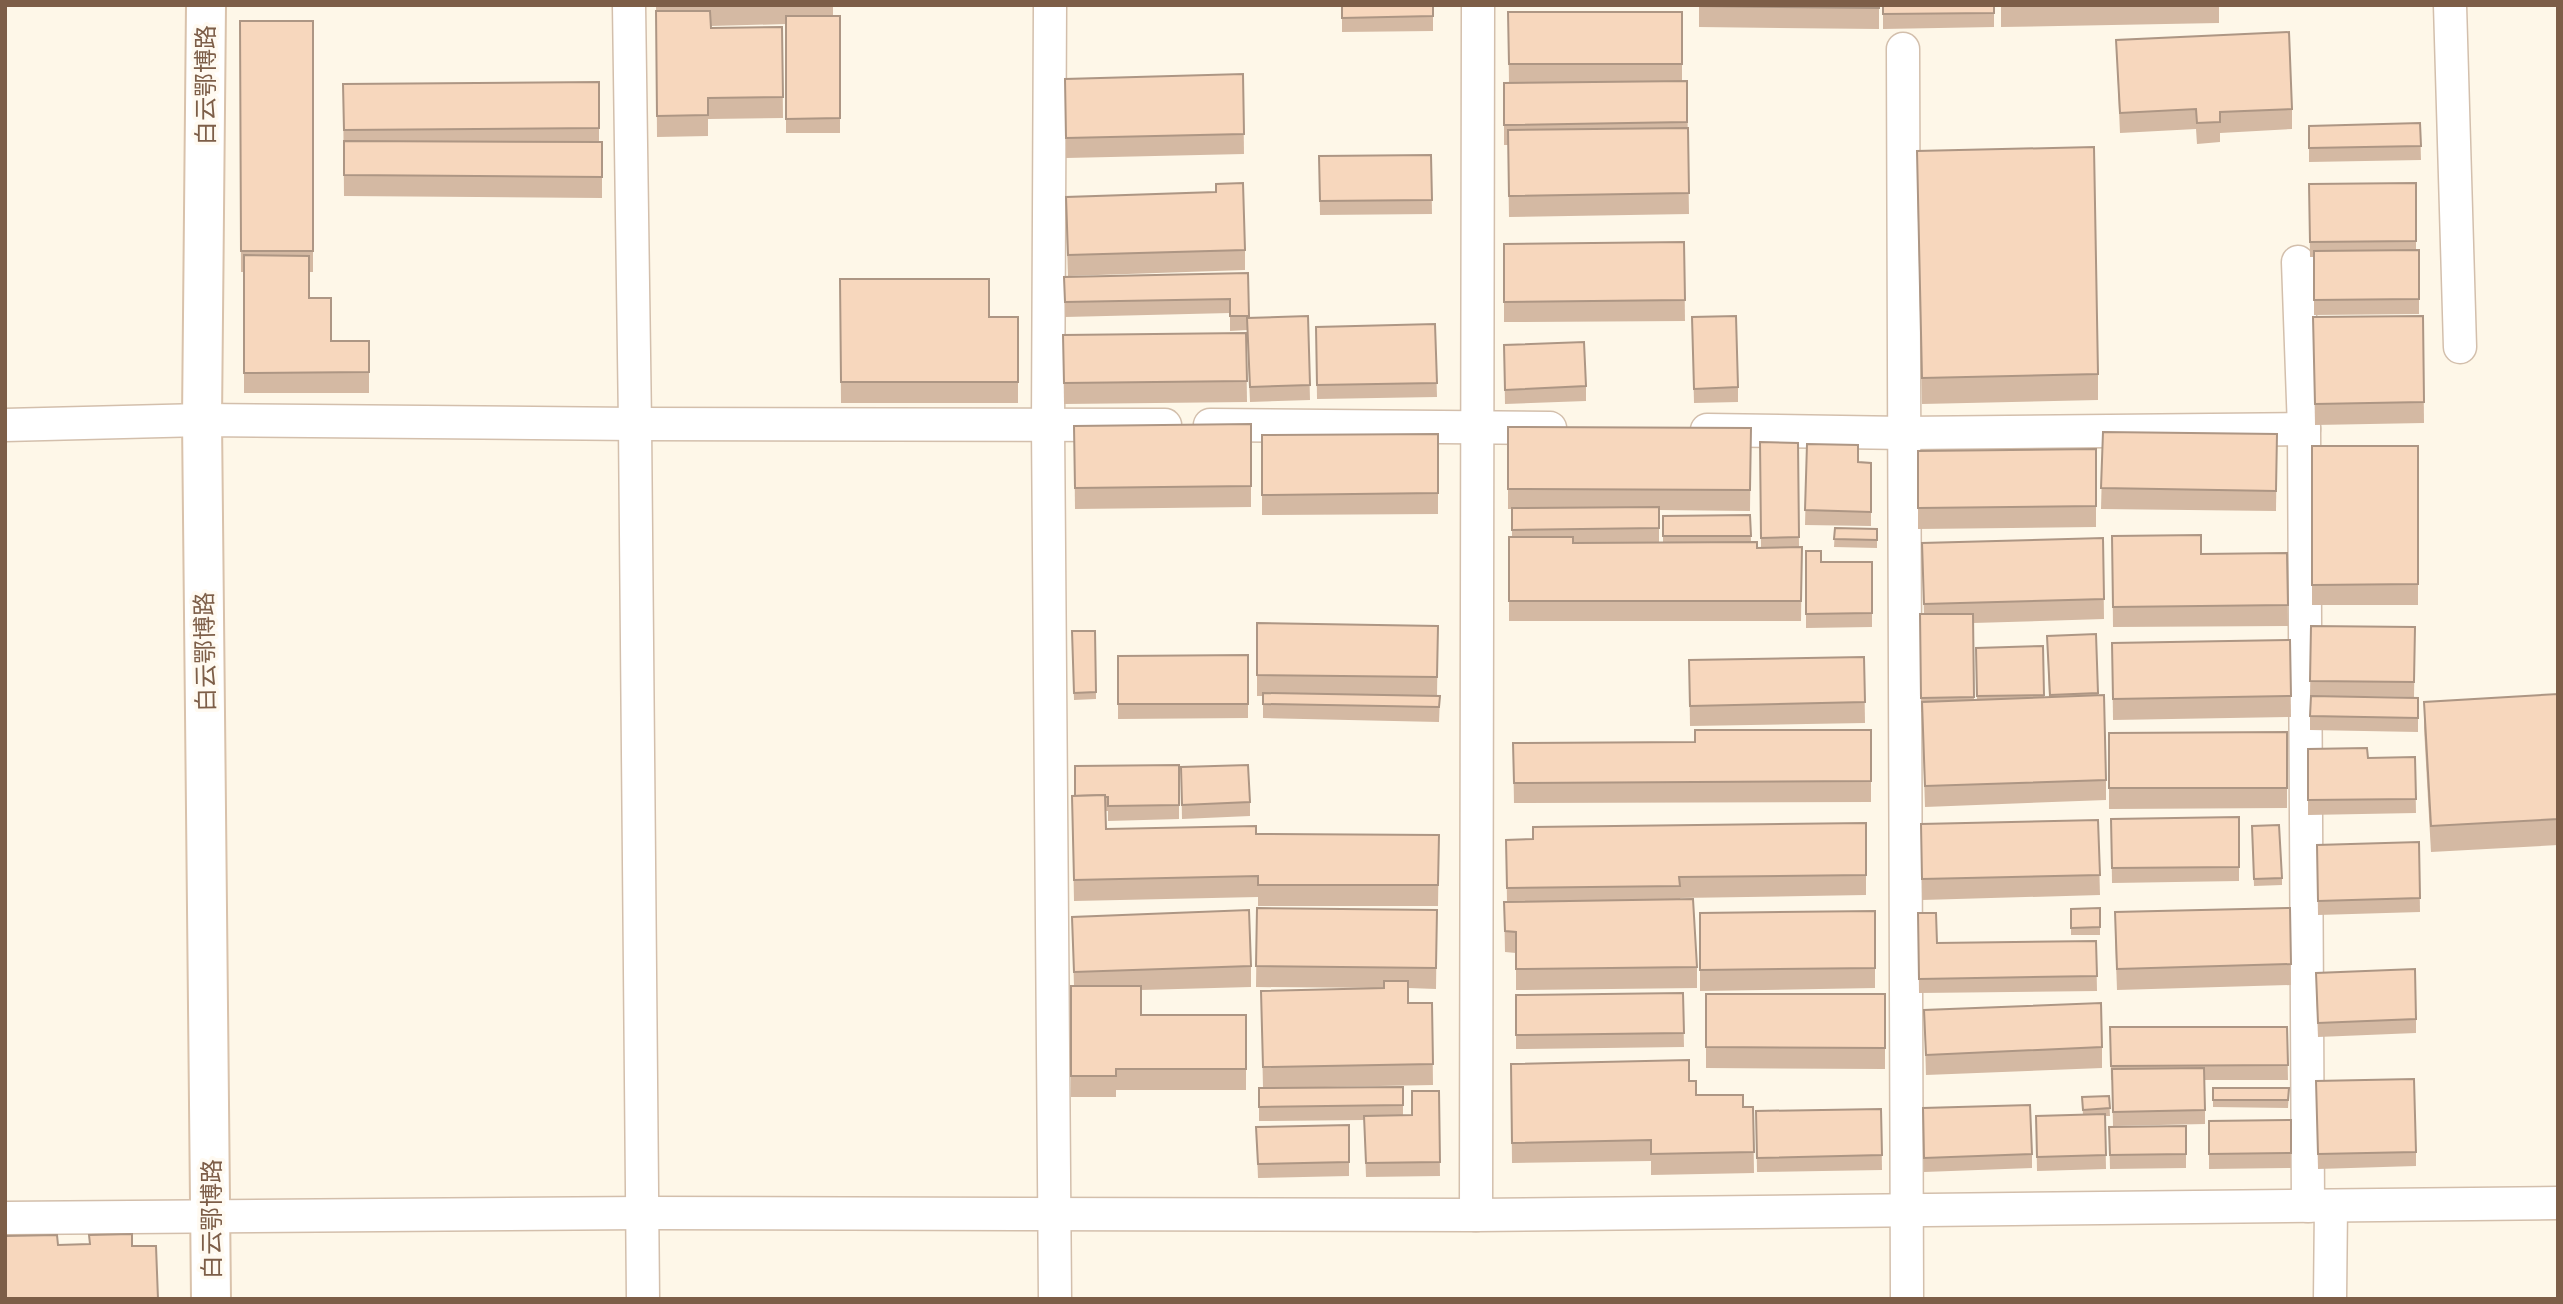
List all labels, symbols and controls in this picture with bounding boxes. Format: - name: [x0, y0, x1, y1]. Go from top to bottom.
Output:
- street label: 白云鄂博路: [189, 25, 222, 145]
- street label: 白云鄂博路: [187, 592, 223, 712]
- street label: 白云鄂博路: [195, 1159, 228, 1279]

